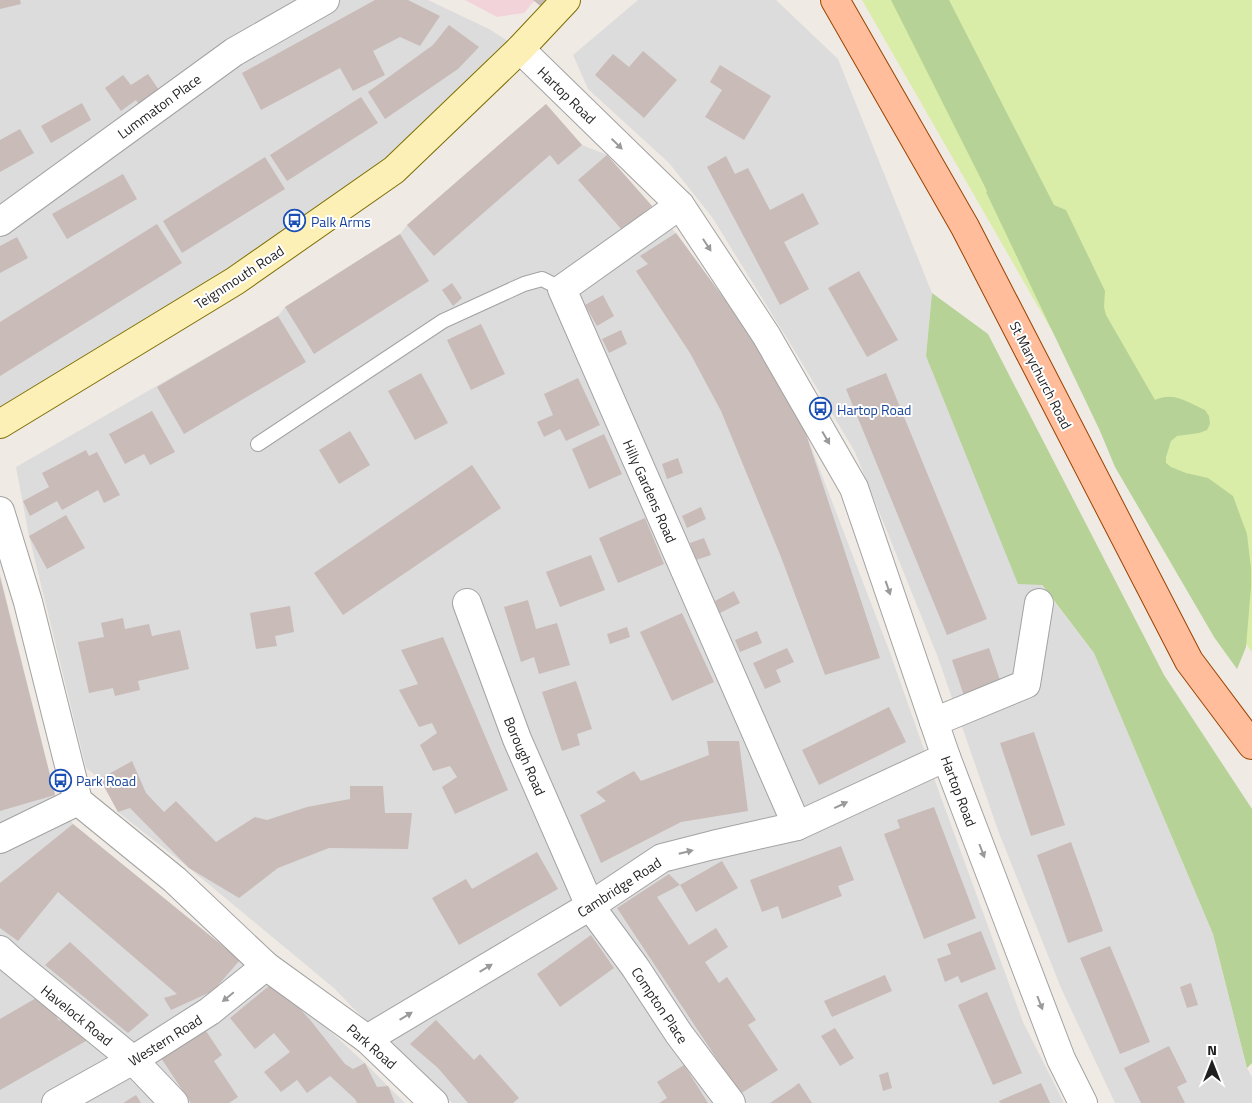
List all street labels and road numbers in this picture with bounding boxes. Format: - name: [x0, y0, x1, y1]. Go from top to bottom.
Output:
- street label: Hartop Road: [533, 62, 601, 128]
- street label: Lummaton Place: [113, 68, 205, 144]
- street label: Teignmouth Road: [190, 240, 288, 314]
- street label: St Marychurch Road: [1005, 317, 1077, 433]
- street label: Hilly Gardens Road: [618, 436, 682, 546]
- street label: Borough Road: [499, 713, 551, 799]
- street label: Hartop Road: [936, 753, 982, 829]
- street label: Cambridge Road: [573, 852, 665, 922]
- street label: Compton Place: [627, 962, 693, 1048]
- street label: Havelock Road: [37, 979, 117, 1051]
- street label: Western Road: [124, 1009, 206, 1071]
- street label: Park Road: [342, 1018, 402, 1074]

